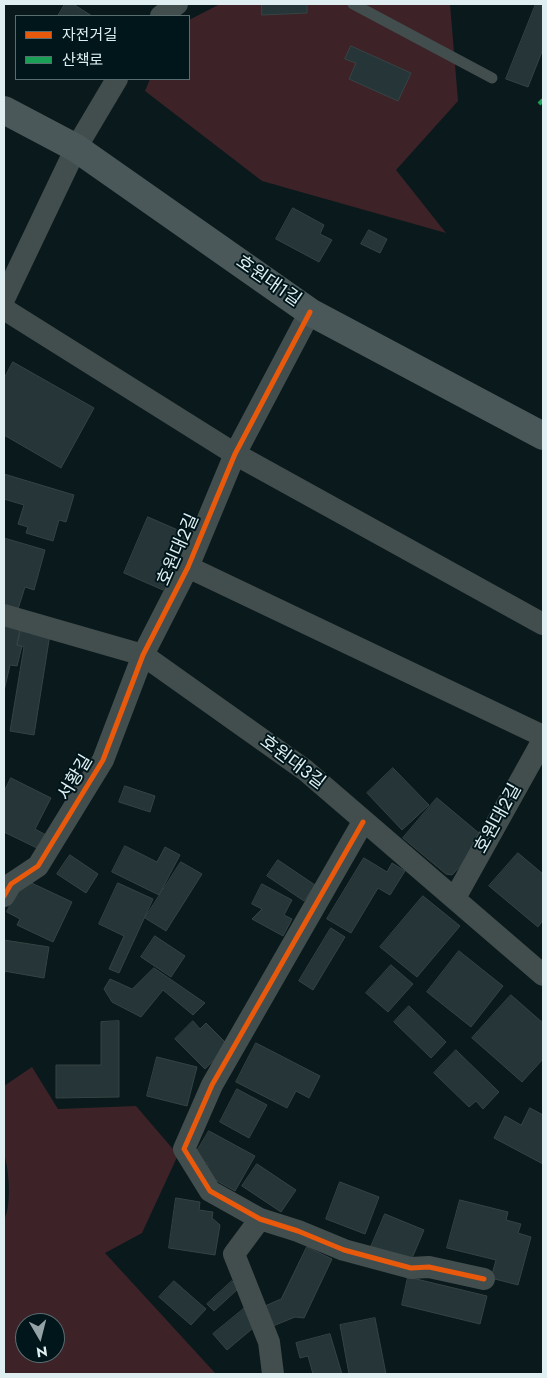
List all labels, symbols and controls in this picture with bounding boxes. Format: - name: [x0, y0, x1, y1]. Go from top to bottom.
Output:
- legend: [15, 15, 190, 80]
- text: 자전거길: [62, 24, 117, 46]
- text: 산책로: [62, 49, 103, 71]
- street label: 호원대1길: [231, 252, 305, 312]
- street label: 호원대2길: [154, 511, 204, 589]
- street label: 호원대3길: [255, 731, 329, 795]
- street label: 서황길: [54, 751, 98, 805]
- street label: 호원대2길: [471, 780, 527, 858]
- north arrow: [15, 1313, 65, 1363]
- text: N: [35, 1341, 49, 1363]

